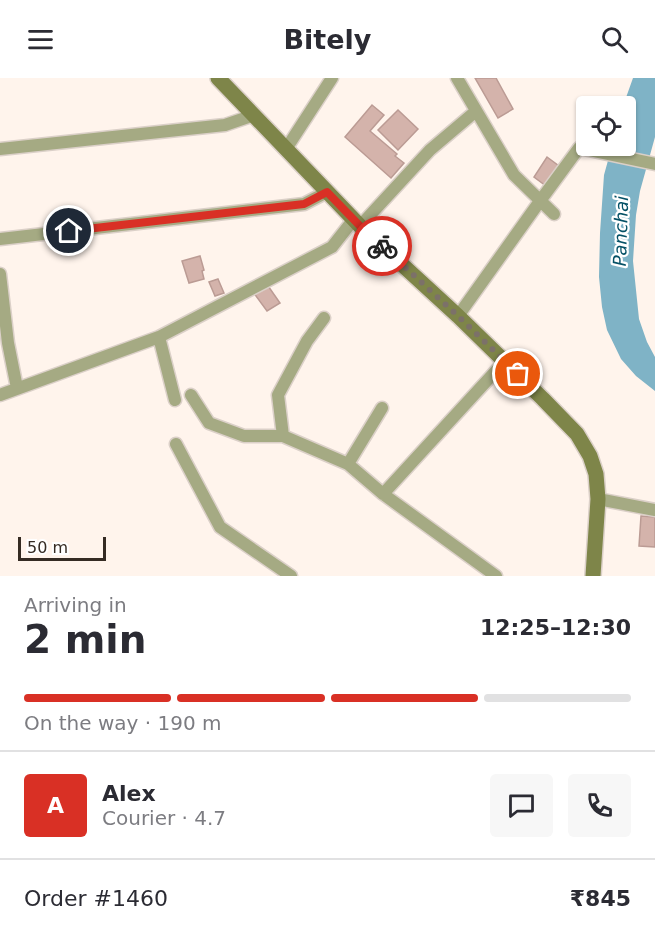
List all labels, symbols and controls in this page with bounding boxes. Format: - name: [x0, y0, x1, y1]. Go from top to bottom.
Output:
- icon: menu: [24, 23, 57, 56]
- icon: search: [598, 23, 631, 56]
- text: Bitely: [284, 24, 371, 55]
- map controls: [576, 96, 636, 156]
- button: locate: [576, 96, 636, 156]
- water label: Panchai: [609, 195, 632, 267]
- pin: [43, 205, 94, 256]
- icon: home: [52, 214, 85, 247]
- courier: [352, 216, 412, 276]
- icon: bike: [366, 230, 399, 263]
- pin: [492, 348, 543, 399]
- icon: bag: [501, 357, 534, 390]
- scale bar: [18, 534, 106, 562]
- text: 50 m: [27, 538, 68, 557]
- text: Arriving in: [24, 593, 127, 617]
- text: 12:25–12:30: [480, 615, 631, 640]
- text: 2 min: [24, 617, 146, 662]
- text: On the way · 190 m: [24, 711, 222, 735]
- button: chat: [490, 774, 553, 837]
- button: phone: [568, 774, 631, 837]
- text: Alex: [102, 781, 156, 806]
- text: A: [47, 793, 64, 818]
- text: Courier · 4.7: [102, 806, 226, 830]
- text: Order #1460: [24, 886, 168, 911]
- text: ₹845: [570, 886, 631, 911]

